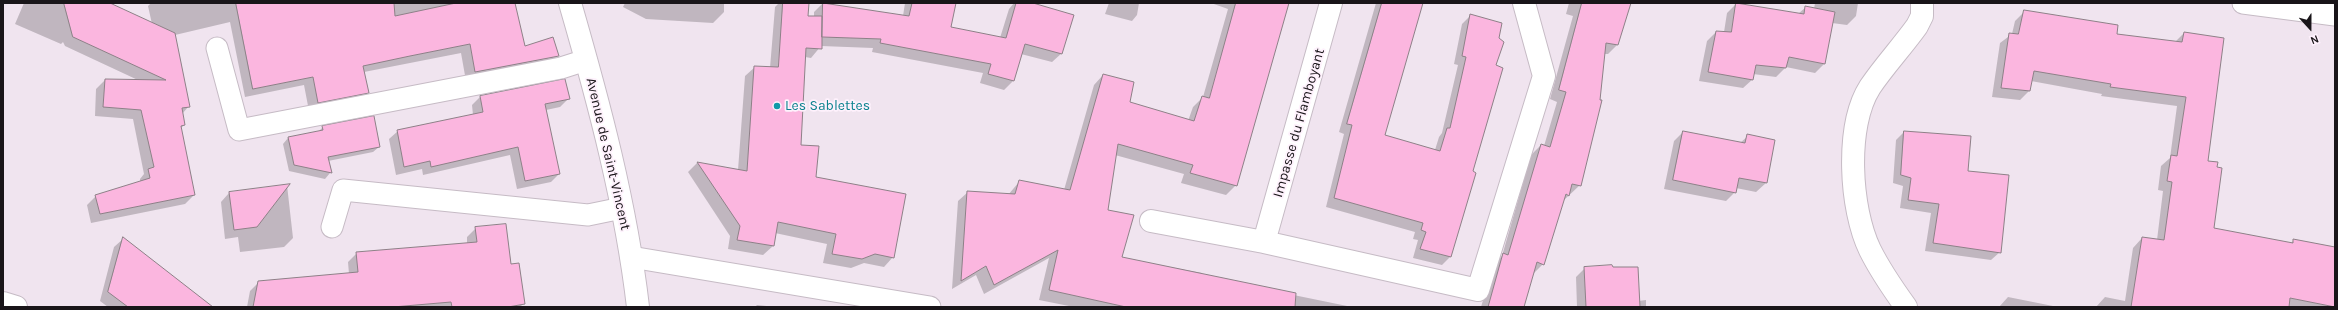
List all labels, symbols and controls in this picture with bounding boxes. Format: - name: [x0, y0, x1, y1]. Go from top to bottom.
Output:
- north arrow: [2290, 8, 2330, 48]
- text: N: [2308, 32, 2320, 47]
- street label: Impasse du Flamboyant: [1270, 47, 1328, 199]
- street label: Avenue de Saint-Vincent: [582, 76, 634, 232]
- place label: Les Sablettes: [785, 98, 870, 114]
- marker: Les Sablettes: [772, 101, 782, 111]

